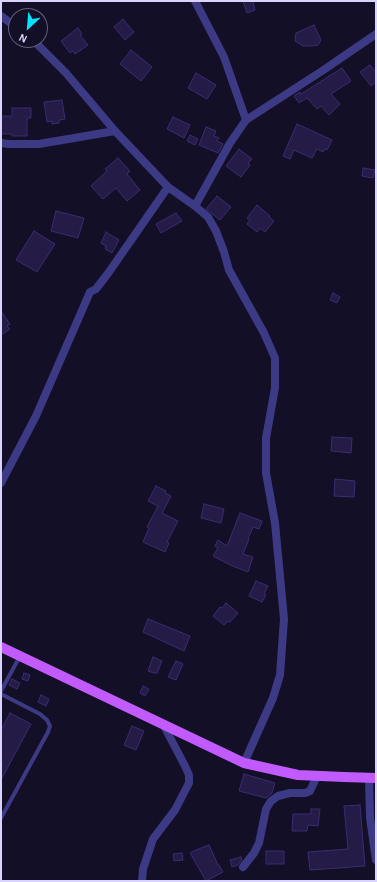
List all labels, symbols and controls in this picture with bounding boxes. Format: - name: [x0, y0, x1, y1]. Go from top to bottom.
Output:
- north arrow: [8, 8, 48, 48]
- text: N: [17, 32, 29, 45]

